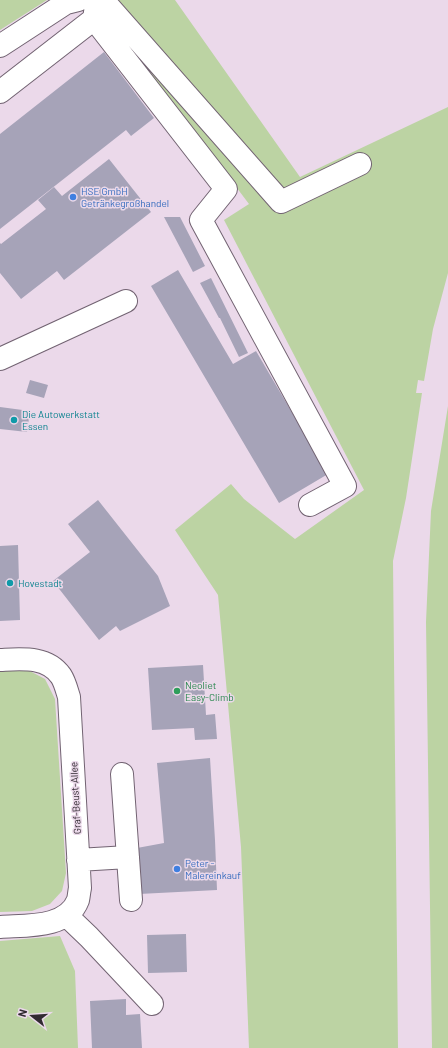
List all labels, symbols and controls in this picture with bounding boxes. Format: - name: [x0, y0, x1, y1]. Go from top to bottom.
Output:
- place label: HSE GmbH Getränkegroßhandel: [81, 185, 169, 209]
- marker: HSE GmbH Getränkegroßhandel: [68, 192, 78, 202]
- place label: Die Autowerkstatt Essen: [22, 408, 100, 432]
- marker: Die Autowerkstatt Essen: [9, 415, 19, 425]
- place label: Hovestadt: [18, 577, 63, 589]
- marker: Hovestadt: [5, 578, 15, 588]
- place label: Neoliet Easy-Climb: [185, 679, 234, 703]
- marker: Neoliet Easy-Climb: [172, 686, 182, 696]
- street label: Graf-Beust-Allee: [67, 762, 83, 834]
- place label: Peter - Malereinkauf: [185, 857, 241, 881]
- marker: Peter - Malereinkauf: [172, 864, 182, 874]
- north arrow: [12, 996, 52, 1036]
- text: N: [15, 1008, 29, 1018]

